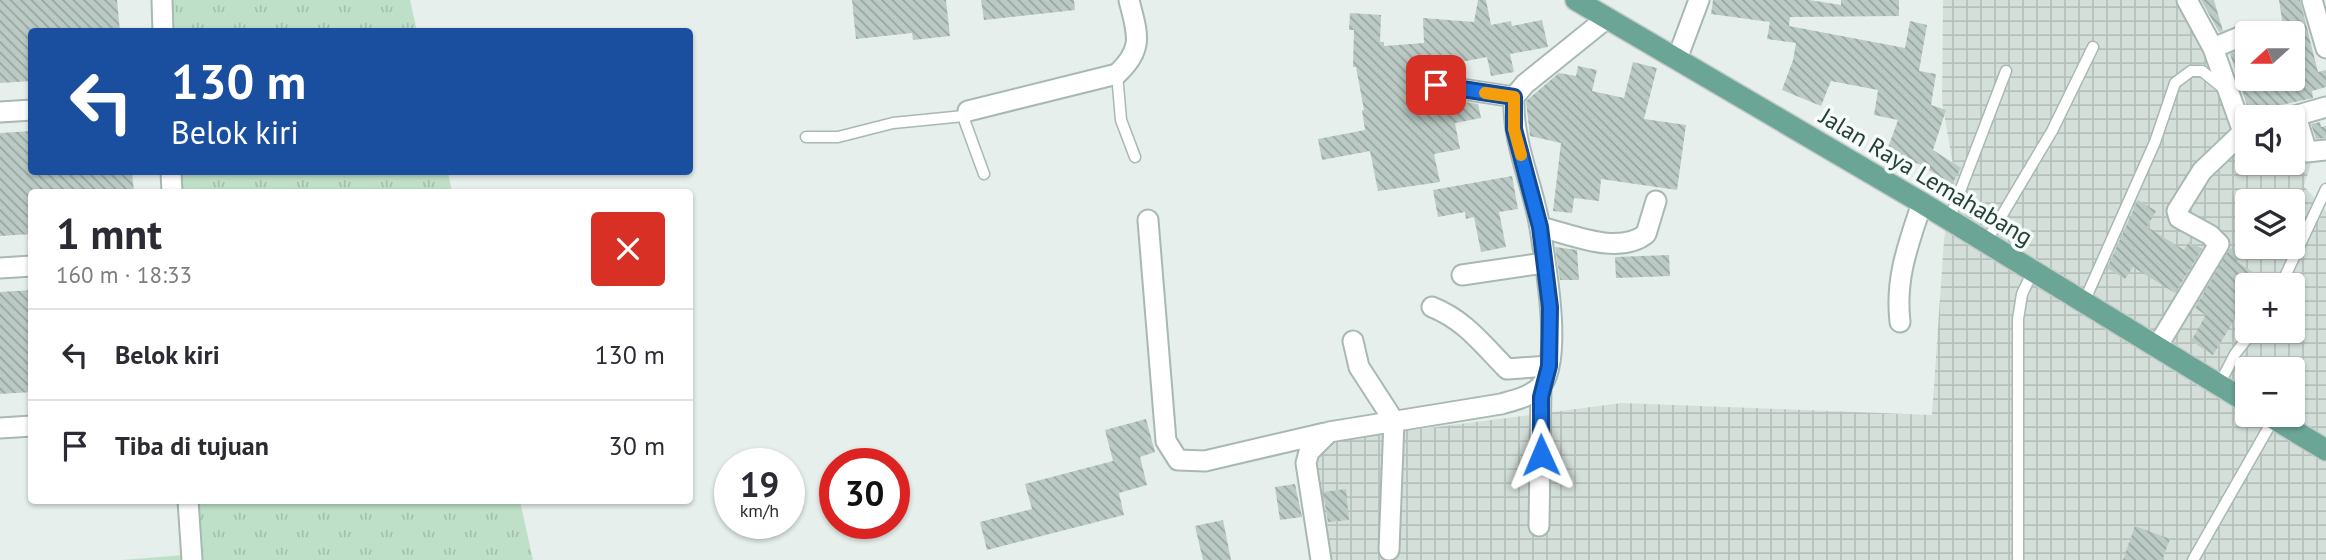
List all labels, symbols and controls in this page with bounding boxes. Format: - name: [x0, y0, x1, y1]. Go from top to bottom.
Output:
- north arrow: [2235, 21, 2305, 91]
- map controls: [2235, 21, 2305, 427]
- text: 130 m: [171, 49, 306, 113]
- pin: [1406, 55, 1466, 115]
- icon: left: [56, 56, 147, 147]
- icon: arrive: [1417, 66, 1455, 104]
- street label: Jalan Raya Lemahabang: [1813, 100, 2039, 253]
- button: sound: [2235, 105, 2305, 175]
- text: Belok kiri: [171, 111, 299, 153]
- button: layers: [2235, 189, 2305, 259]
- text: 1 mnt: [56, 206, 162, 261]
- button: close: [591, 212, 665, 286]
- text: 160 m · 18:33: [56, 260, 192, 289]
- button: +: [2235, 273, 2305, 343]
- icon: left: [56, 336, 94, 374]
- text: Belok kiri: [115, 338, 220, 371]
- text: 130 m: [594, 338, 665, 371]
- button: −: [2235, 357, 2305, 427]
- position arrow: [1504, 418, 1578, 492]
- icon: arrive: [56, 427, 94, 465]
- text: Tiba di tujuan: [115, 429, 269, 462]
- text: 30 m: [609, 429, 665, 462]
- speed limit sign: 30: [819, 448, 910, 539]
- text: 19: [740, 461, 779, 507]
- text: km/h: [740, 499, 779, 522]

